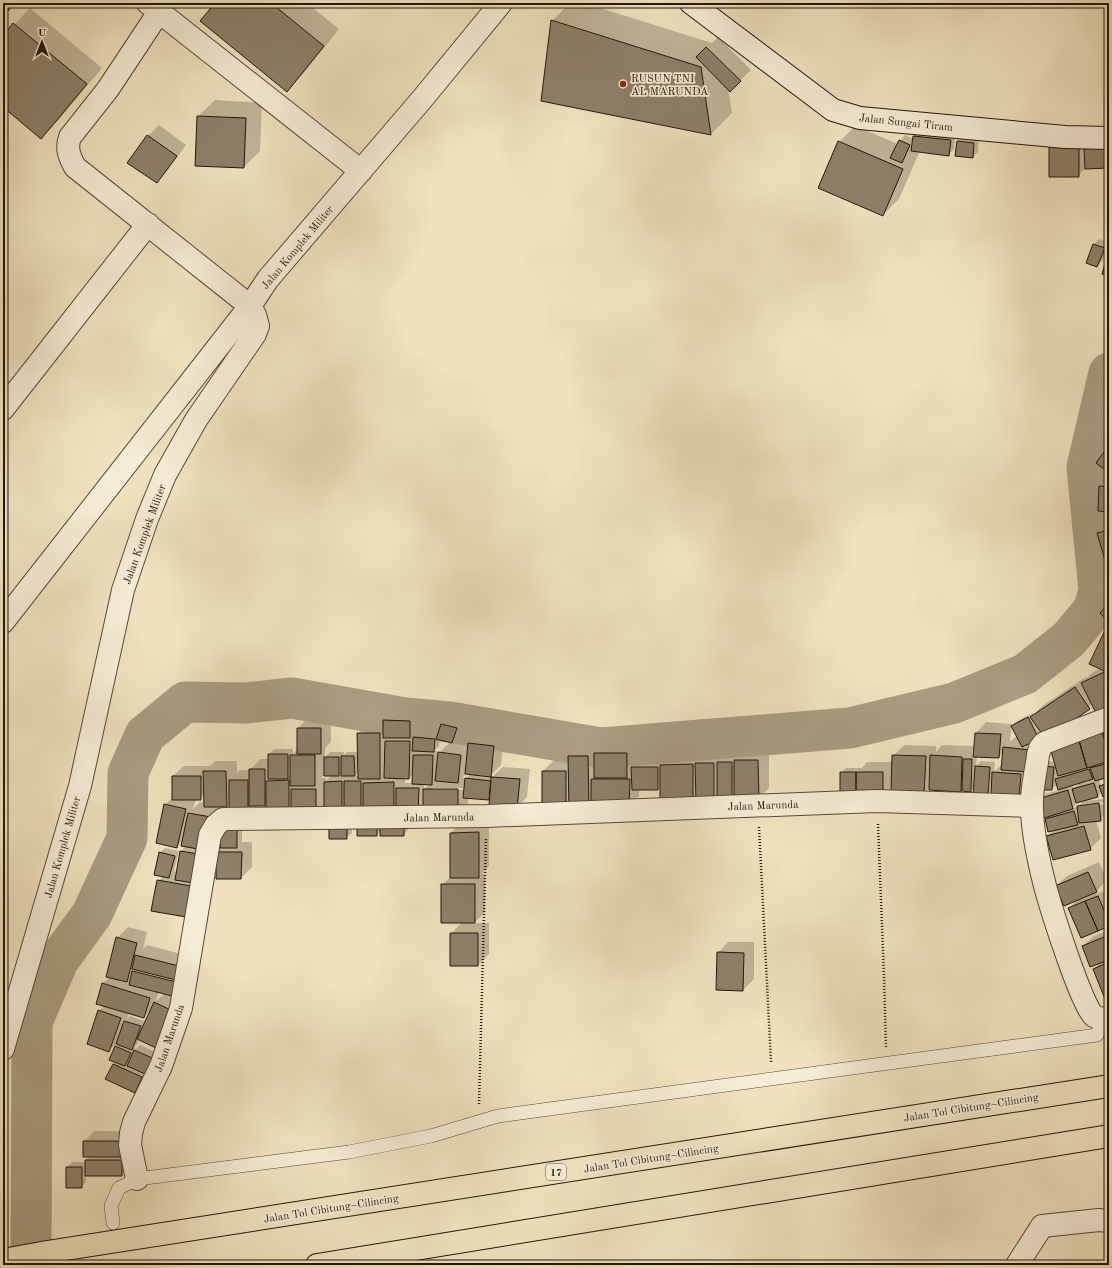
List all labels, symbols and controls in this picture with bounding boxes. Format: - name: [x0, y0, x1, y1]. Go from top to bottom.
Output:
- north arrow: [22, 22, 62, 62]
- text: U: [38, 28, 47, 39]
- place label: RUSUN TNI AL MARUNDA: [631, 74, 709, 98]
- marker: RUSUN TNI AL MARUNDA: [618, 79, 628, 89]
- street label: Jalan Sungai Tiram: [858, 113, 954, 134]
- street label: Jalan Komplek Militer: [260, 204, 337, 292]
- street label: Jalan Komplek Militer: [122, 483, 169, 586]
- street label: Jalan Komplek Militer: [44, 795, 83, 900]
- street label: Jalan Marunda: [727, 800, 799, 813]
- street label: Jalan Marunda: [403, 812, 475, 825]
- street label: Jalan Marunda: [154, 1003, 187, 1074]
- street label: Jalan Tol Cibitung–Cilincing: [903, 1092, 1040, 1125]
- street label: Jalan Tol Cibitung–Cilincing: [583, 1143, 720, 1176]
- road number: 17: [546, 1164, 566, 1180]
- street label: Jalan Tol Cibitung–Cilincing: [263, 1193, 400, 1226]

